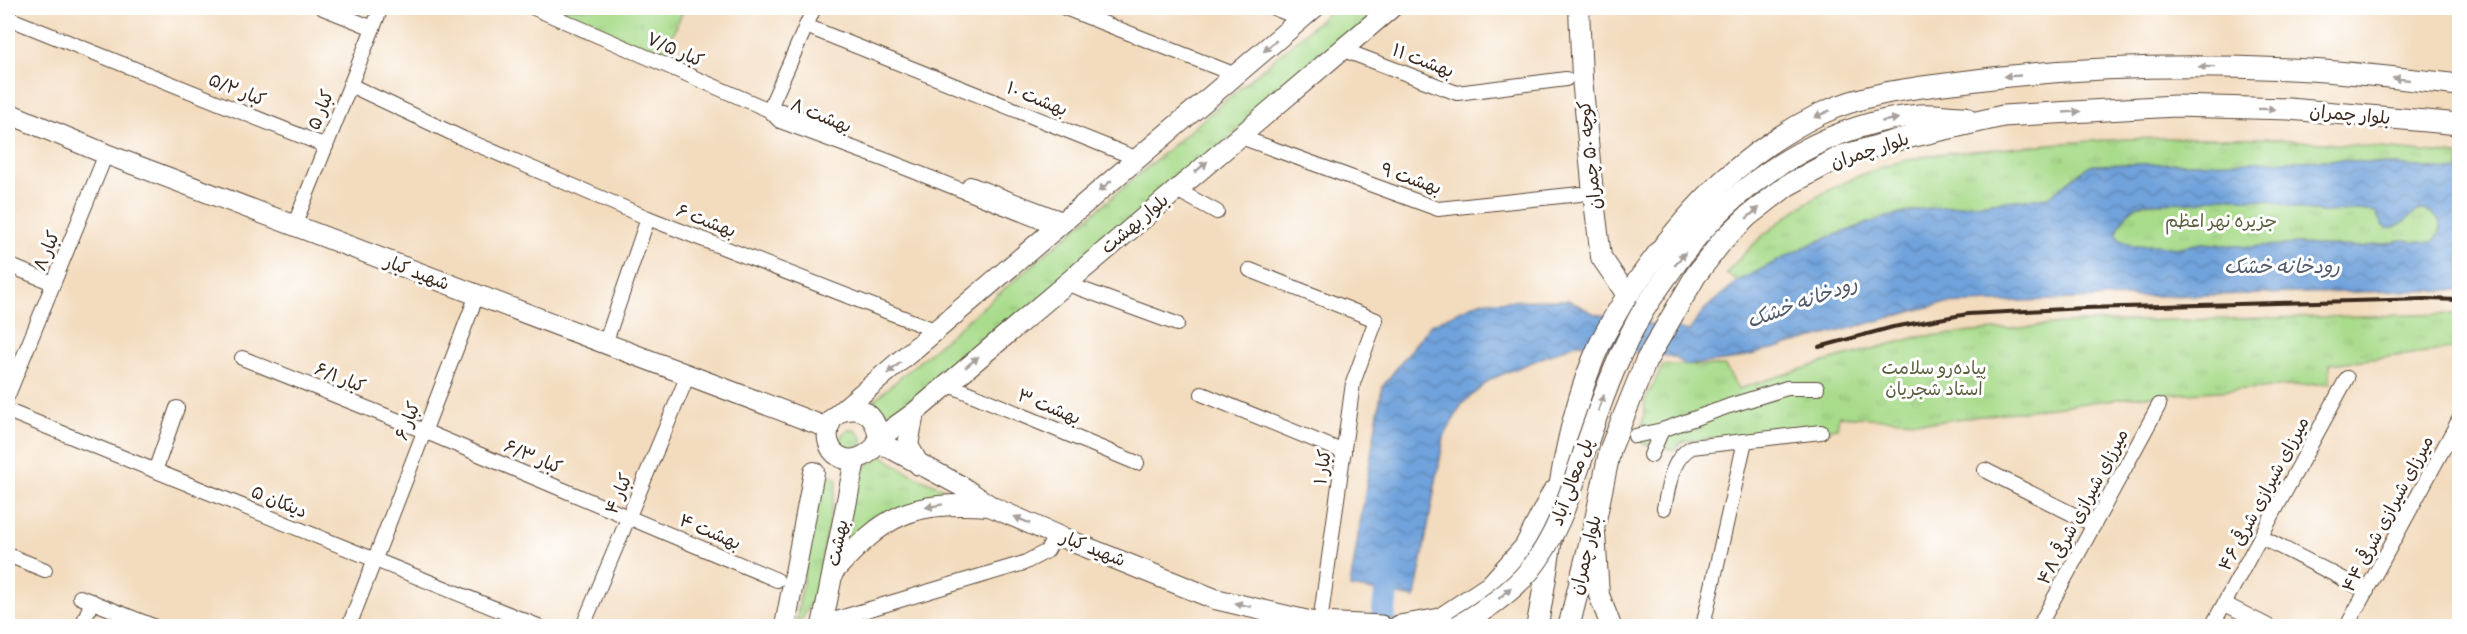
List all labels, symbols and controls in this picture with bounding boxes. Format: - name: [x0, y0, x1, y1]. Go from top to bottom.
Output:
- street label: ۷/۵ کبار: [643, 27, 708, 73]
- one-way arrow: [1262, 39, 1278, 52]
- street label: ۱۱ بهشت: [1389, 39, 1457, 83]
- one-way arrow: [2197, 62, 2216, 72]
- street label: ۵/۲ کبار: [205, 68, 269, 112]
- one-way arrow: [2003, 71, 2022, 81]
- one-way arrow: [2392, 74, 2411, 84]
- street label: ۱۰ بهشت: [1003, 76, 1071, 122]
- street label: ۵ کبار: [303, 86, 339, 133]
- street label: ۸ بهشت: [787, 93, 855, 139]
- street label: کوچه ۵۰ چمران: [1573, 99, 1607, 211]
- street label: بلوار چمران: [2309, 100, 2391, 130]
- one-way arrow: [2257, 104, 2276, 113]
- one-way arrow: [2062, 108, 2081, 117]
- one-way arrow: [1813, 109, 1831, 119]
- one-way arrow: [1881, 115, 1900, 124]
- street label: بلوار چمران: [1828, 128, 1912, 174]
- street label: ۹ بهشت: [1378, 158, 1444, 200]
- one-way arrow: [1193, 161, 1209, 174]
- one-way arrow: [1098, 179, 1113, 192]
- street label: بلوار بهشت: [1096, 189, 1174, 259]
- street label: ۶ بهشت: [673, 199, 739, 243]
- one-way arrow: [1745, 206, 1761, 219]
- park label: جزیره نهر اعظم: [2165, 210, 2277, 235]
- street label: ۸ کبار: [29, 227, 66, 275]
- street label: شهید کبار: [379, 249, 453, 296]
- one-way arrow: [1674, 251, 1686, 267]
- water label: رودخانه خشک: [2224, 254, 2340, 279]
- water label: رودخانه خشک: [1743, 270, 1861, 334]
- one-way arrow: [964, 356, 979, 369]
- street label: ۶/۱ کبار: [311, 357, 369, 399]
- park label: پیاده‌رو سلامت استاد شجریان: [1882, 357, 1986, 401]
- one-way arrow: [887, 361, 902, 374]
- street label: ۳ بهشت: [1014, 384, 1084, 430]
- one-way arrow: [1597, 394, 1607, 412]
- street label: ۶ کبار: [390, 398, 426, 444]
- street label: ۴۶ میرزای شیرازی شرقی: [2213, 412, 2314, 575]
- street label: ۴۸ میرزای شیرازی شرقی: [2031, 425, 2134, 589]
- street label: ۴۴ میرزای شیرازی شرقی: [2336, 431, 2439, 596]
- street label: ۶/۳ کبار: [500, 435, 566, 480]
- street label: پل معالی آباد: [1546, 435, 1598, 529]
- street label: ۱ کبار: [1309, 448, 1337, 486]
- street label: ۴ کبار: [600, 470, 638, 518]
- street label: ۵ دینکان: [247, 480, 311, 524]
- one-way arrow: [925, 502, 944, 511]
- street label: ۴ بهشت: [676, 509, 744, 555]
- street label: بلوار چمران: [1565, 513, 1607, 597]
- one-way arrow: [1013, 514, 1031, 524]
- street label: بهشت: [822, 518, 854, 568]
- street label: شهید کبار: [1055, 525, 1129, 572]
- one-way arrow: [1498, 586, 1513, 600]
- one-way arrow: [1233, 600, 1252, 610]

